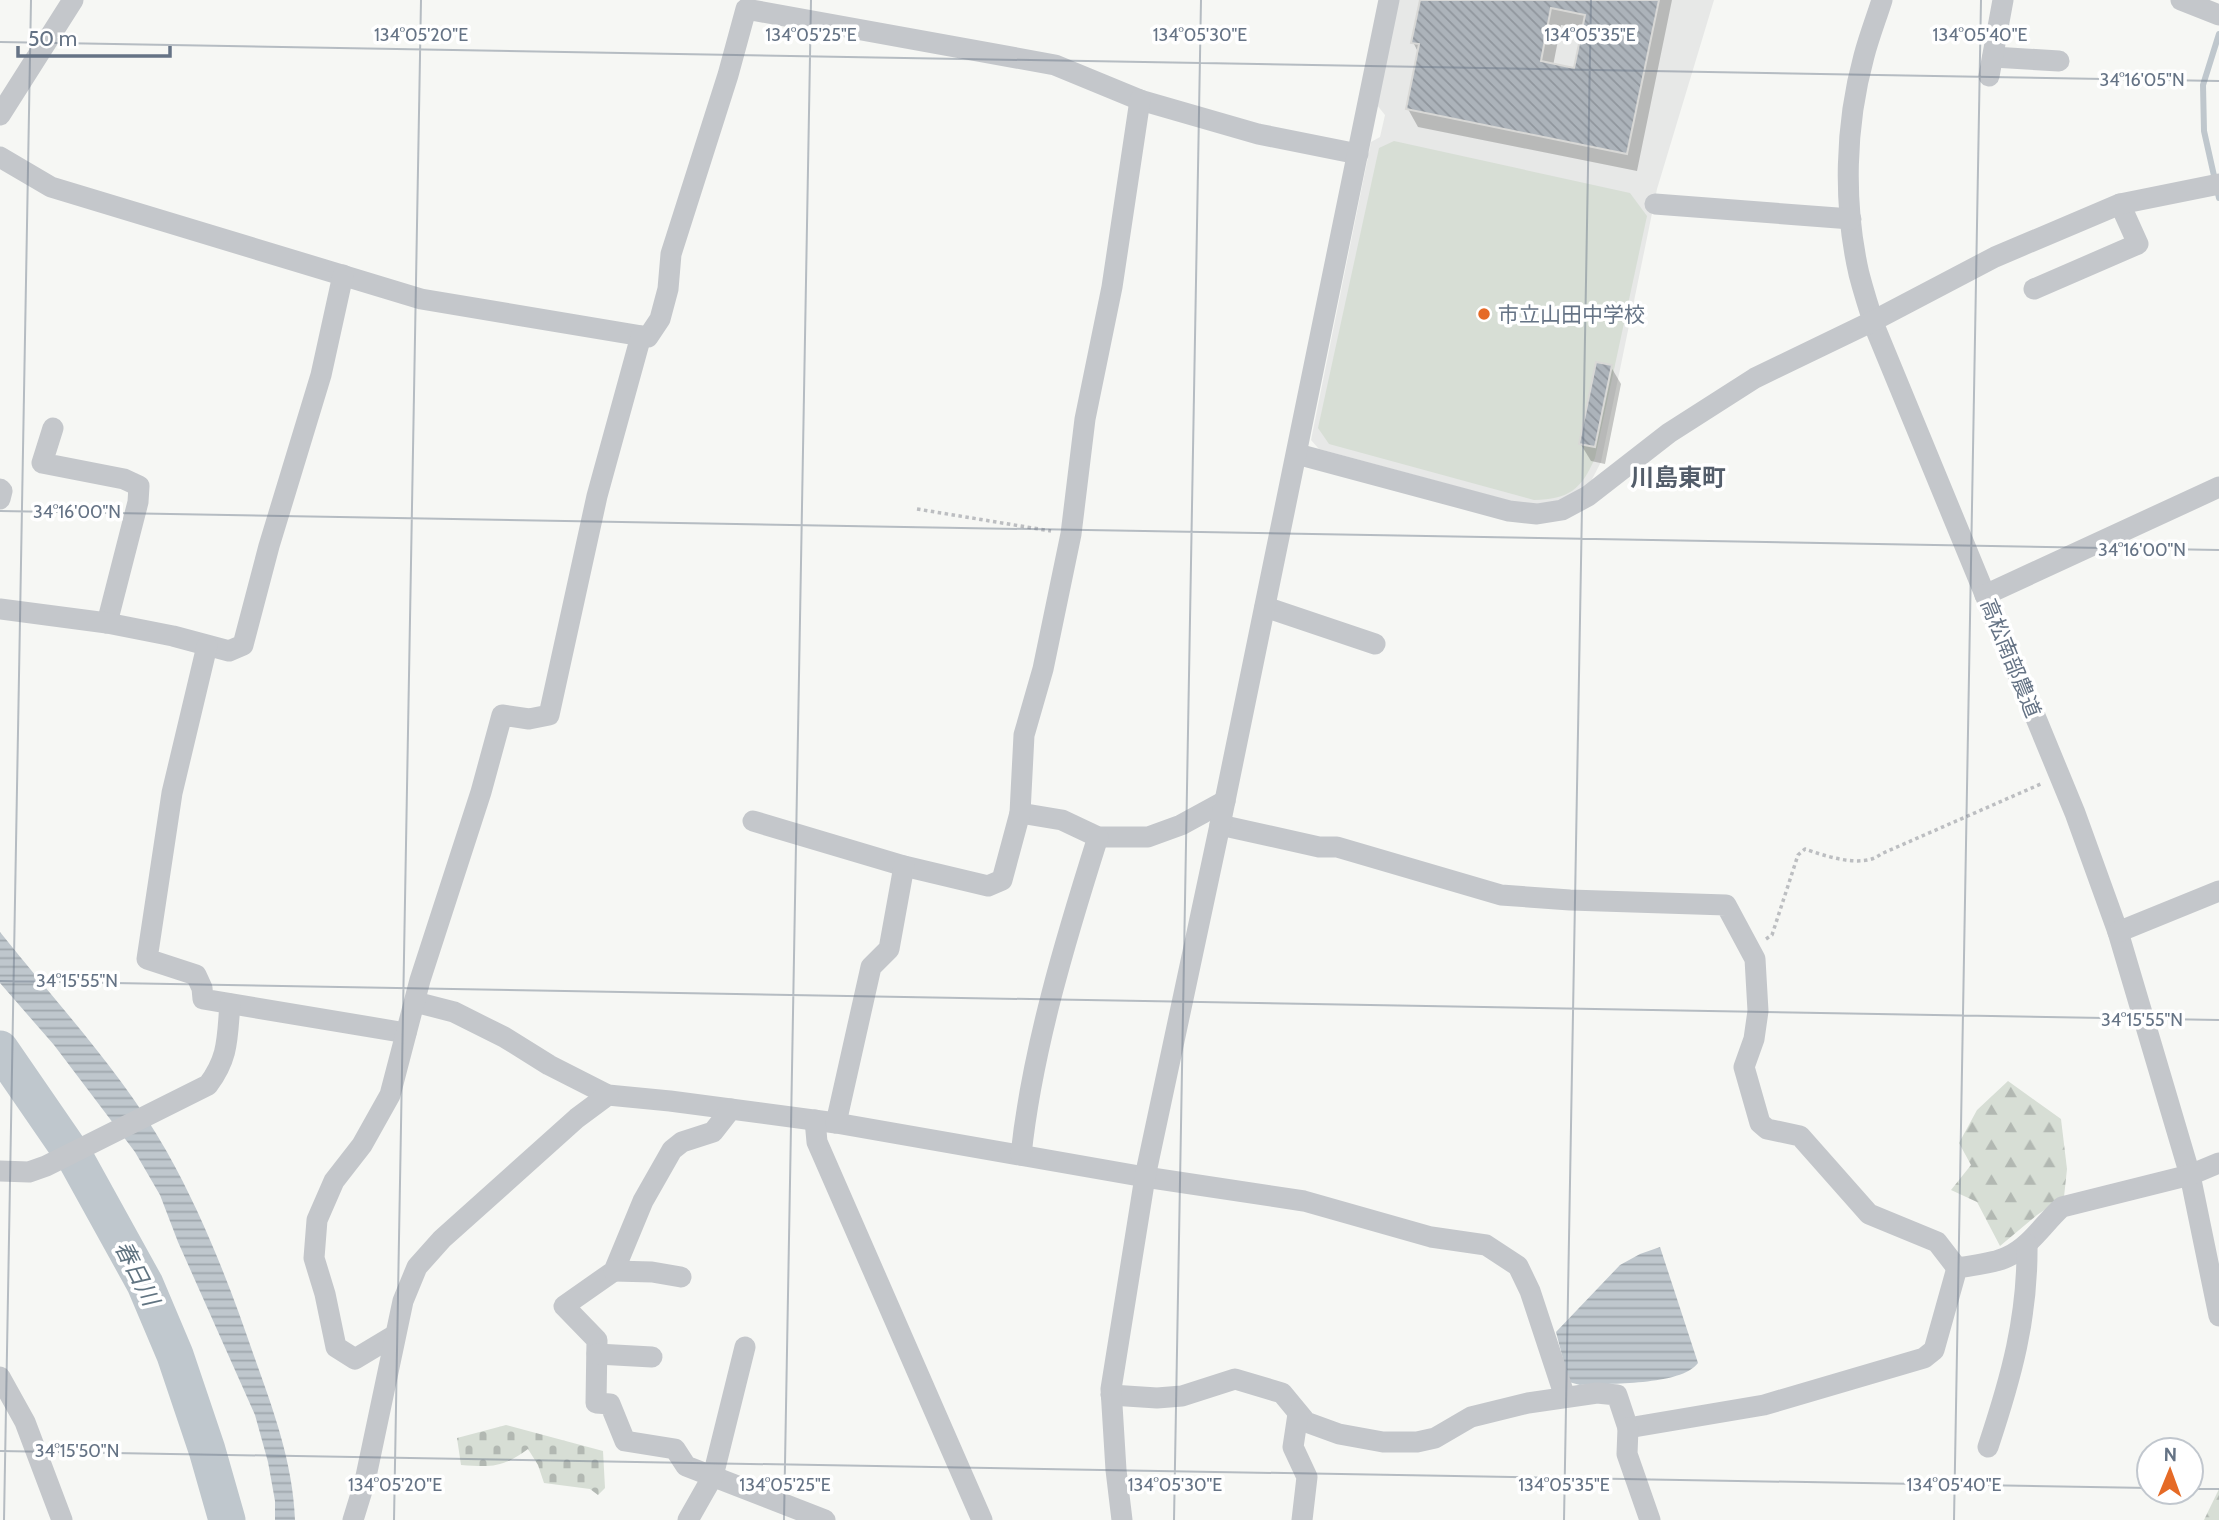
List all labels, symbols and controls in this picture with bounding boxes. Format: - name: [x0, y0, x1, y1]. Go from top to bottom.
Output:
- scale bar: [18, 14, 170, 58]
- text: 134°05'20"E: [374, 24, 468, 46]
- text: 134°05'25"E: [765, 24, 857, 46]
- text: 134°05'30"E: [1153, 24, 1247, 46]
- text: 134°05'35"E: [1544, 24, 1636, 46]
- text: 134°05'40"E: [1933, 24, 2027, 46]
- text: 50 m: [28, 26, 77, 51]
- text: 34°16'05"N: [2099, 69, 2185, 91]
- place label: 市立山田中学校: [1498, 302, 1645, 327]
- marker: 市立山田中学校: [1476, 306, 1492, 322]
- district label: 川島東町: [1630, 463, 1726, 492]
- text: 34°16'00"N: [33, 501, 121, 523]
- text: 34°16'00"N: [2098, 539, 2186, 561]
- street label: 高松南部農道: [1976, 595, 2046, 721]
- text: 34°15'55"N: [36, 970, 118, 992]
- text: 34°15'55"N: [2101, 1009, 2183, 1031]
- water label: 春日川: [109, 1236, 166, 1313]
- north arrow: [2135, 1436, 2205, 1506]
- text: 34°15'50"N: [35, 1440, 119, 1462]
- text: N: [2163, 1443, 2177, 1466]
- text: 134°05'20"E: [348, 1474, 442, 1496]
- text: 134°05'25"E: [739, 1474, 831, 1496]
- text: 134°05'30"E: [1128, 1474, 1222, 1496]
- text: 134°05'35"E: [1518, 1474, 1610, 1496]
- text: 134°05'40"E: [1907, 1474, 2001, 1496]

